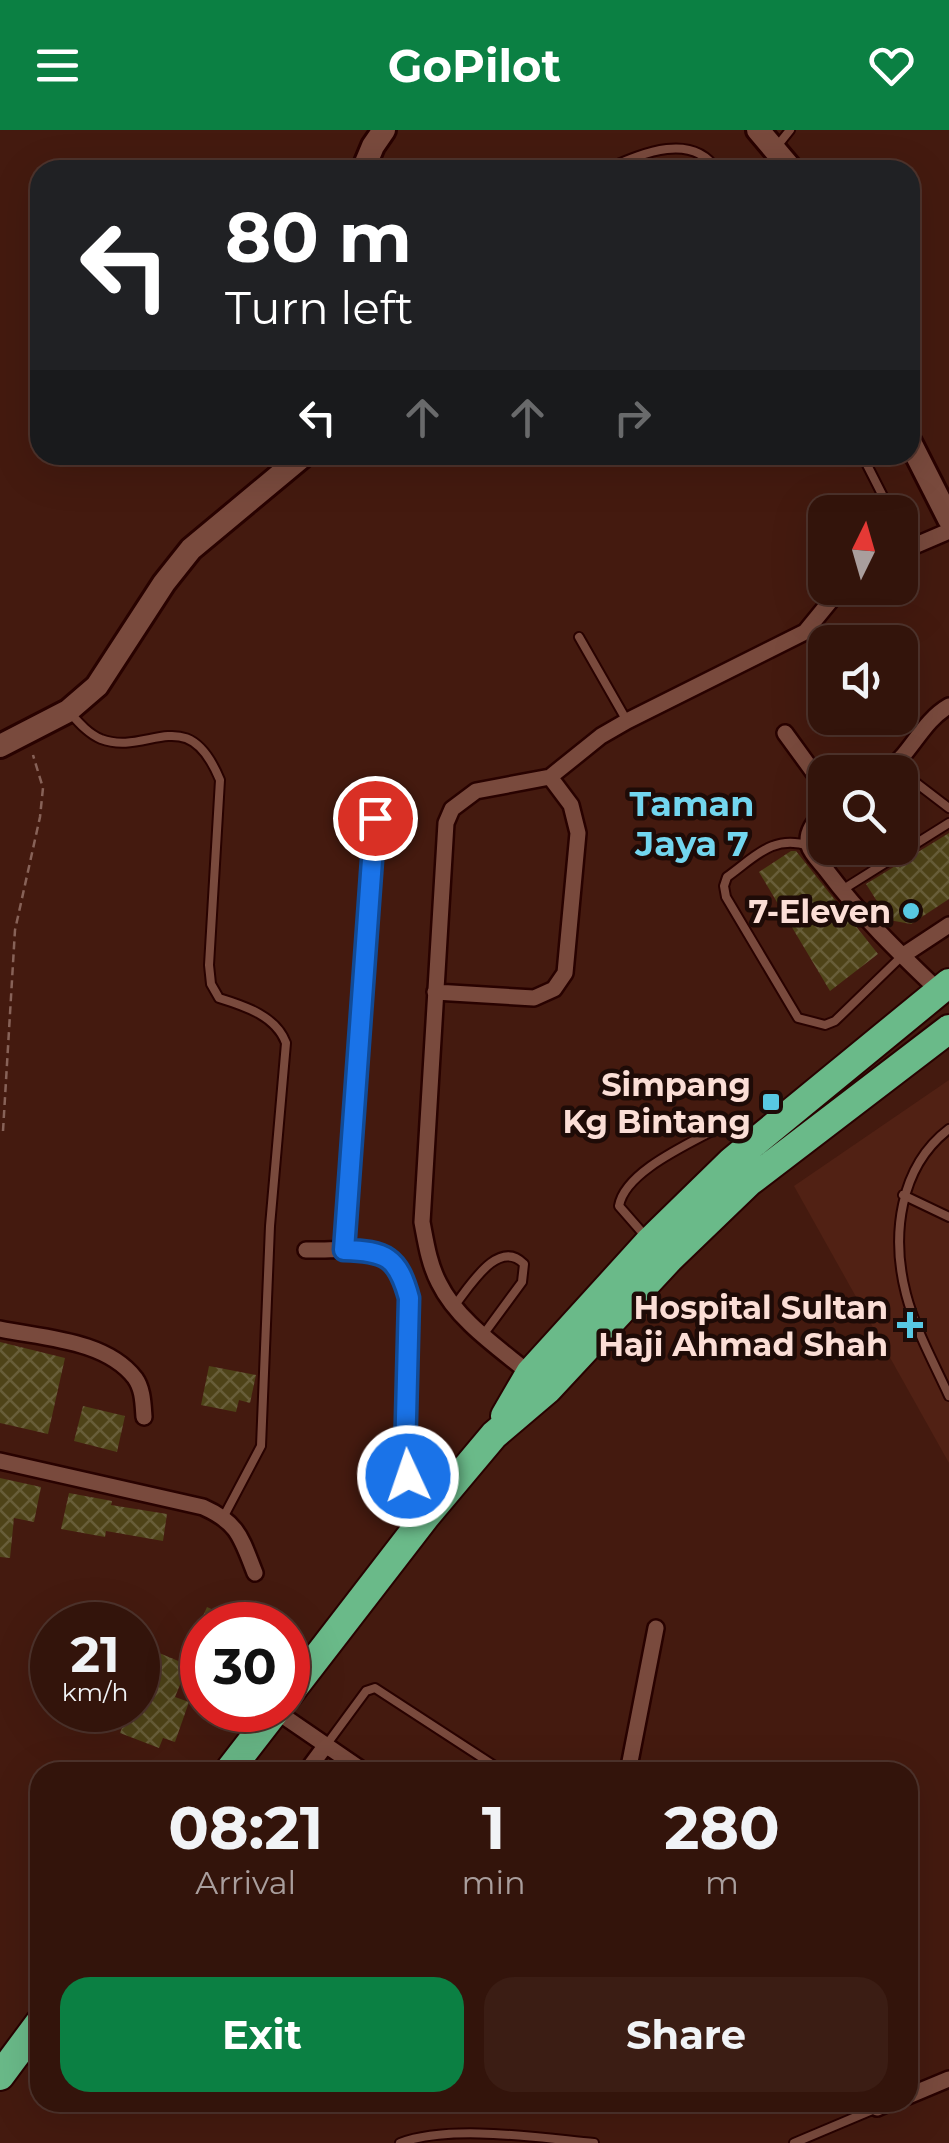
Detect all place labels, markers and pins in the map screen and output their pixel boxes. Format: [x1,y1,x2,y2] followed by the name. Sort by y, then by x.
[333,776,418,861] pin
[748,892,891,931] place label: 7-Eleven
[900,900,922,922] marker: 7-Eleven
[563,1065,751,1141] place label: Simpang Kg Bintang
[760,1091,782,1113] marker: Simpang Kg Bintang
[598,1288,888,1364] place label: Hospital Sultan Haji Ahmad Shah
[897,1312,923,1338] marker: Hospital Sultan Haji Ahmad Shah

